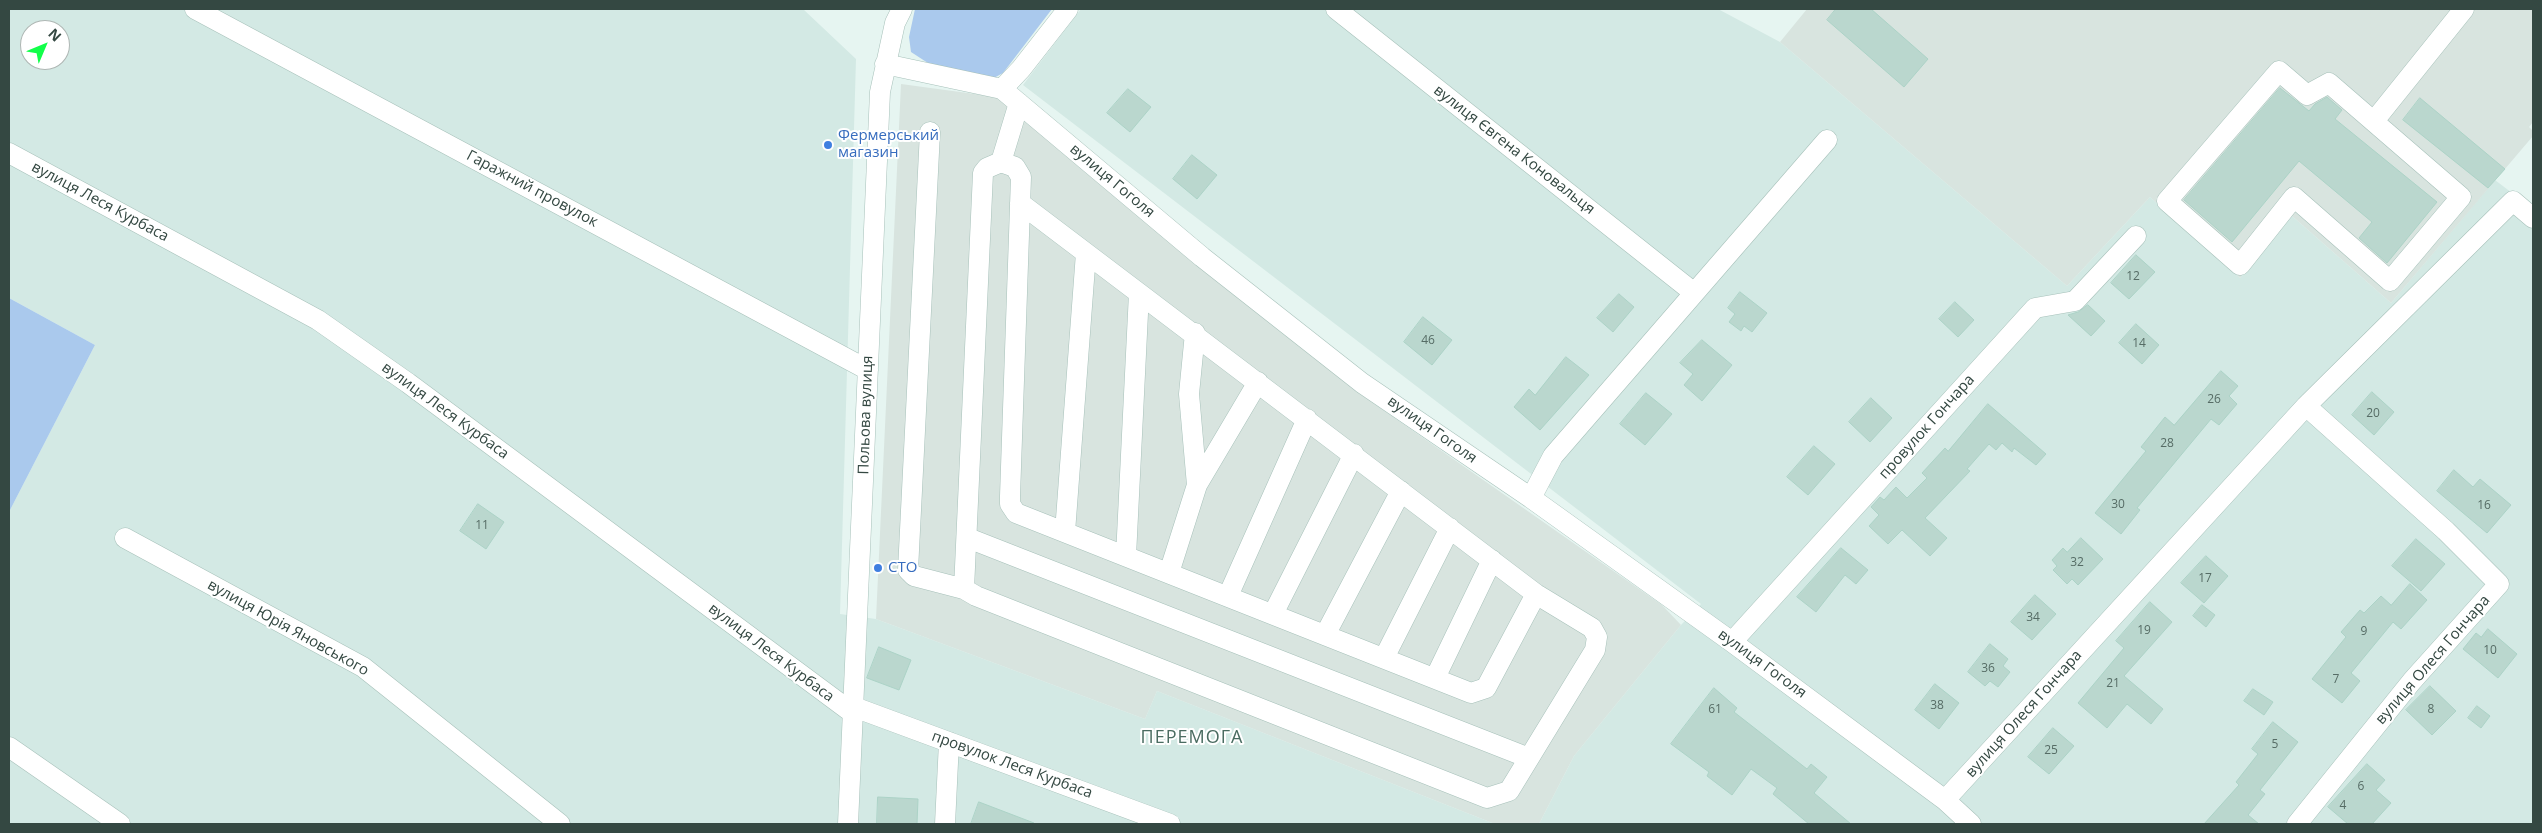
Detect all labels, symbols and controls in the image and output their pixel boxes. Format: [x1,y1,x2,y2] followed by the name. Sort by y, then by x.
[20,20,70,70] north arrow
[45,24,66,45] text: N
[1430,82,1598,218] street label: вулиця Євгена Коновальця
[838,127,939,162] place label: Фермерський магазин
[822,139,834,151] marker: Фермерський магазин
[1066,140,1158,222] street label: вулиця Гоголя
[463,147,601,231] street label: Гаражний провулок
[28,158,172,246] street label: вулиця Леся Курбаса
[2126,270,2140,284] house number: 12
[1421,334,1435,348] house number: 46
[2132,337,2146,351] house number: 14
[855,355,877,475] street label: Польова вулиця
[378,359,512,463] street label: вулиця Леся Курбаса
[1875,371,1979,483] street label: провулок Гончара
[1384,393,1480,467] street label: вулиця Гоголя
[2207,393,2221,407] house number: 26
[2366,407,2380,421] house number: 20
[2160,437,2174,451] house number: 28
[2111,498,2125,512] house number: 30
[2477,499,2491,513] house number: 16
[475,519,489,533] house number: 11
[2070,556,2084,570] house number: 32
[888,559,917,577] place label: СТО
[872,562,884,574] marker: СТО
[2198,572,2212,586] house number: 17
[204,576,372,680] street label: вулиця Юрія Яновського
[2372,592,2494,728] street label: вулиця Олеся Гончара
[705,600,837,706] street label: вулиця Леся Курбаса
[2026,611,2040,625] house number: 34
[2137,624,2151,638] house number: 19
[2361,625,2367,639] house number: 9
[1714,626,1810,702] street label: вулиця Гоголя
[2483,644,2497,658] house number: 10
[1962,647,2086,781] street label: вулиця Олеся Гончара
[1981,662,1995,676] house number: 36
[2333,673,2339,687] house number: 7
[2106,677,2120,691] house number: 21
[1930,699,1944,713] house number: 38
[1708,703,1722,717] house number: 61
[2428,703,2434,717] house number: 8
[929,727,1095,803] street label: провулок Леся Курбаса
[1140,727,1244,749] district label: ПЕРЕМОГА
[2272,738,2278,752] house number: 5
[2044,744,2058,758] house number: 25
[2358,780,2364,794] house number: 6
[2340,799,2346,813] house number: 4

